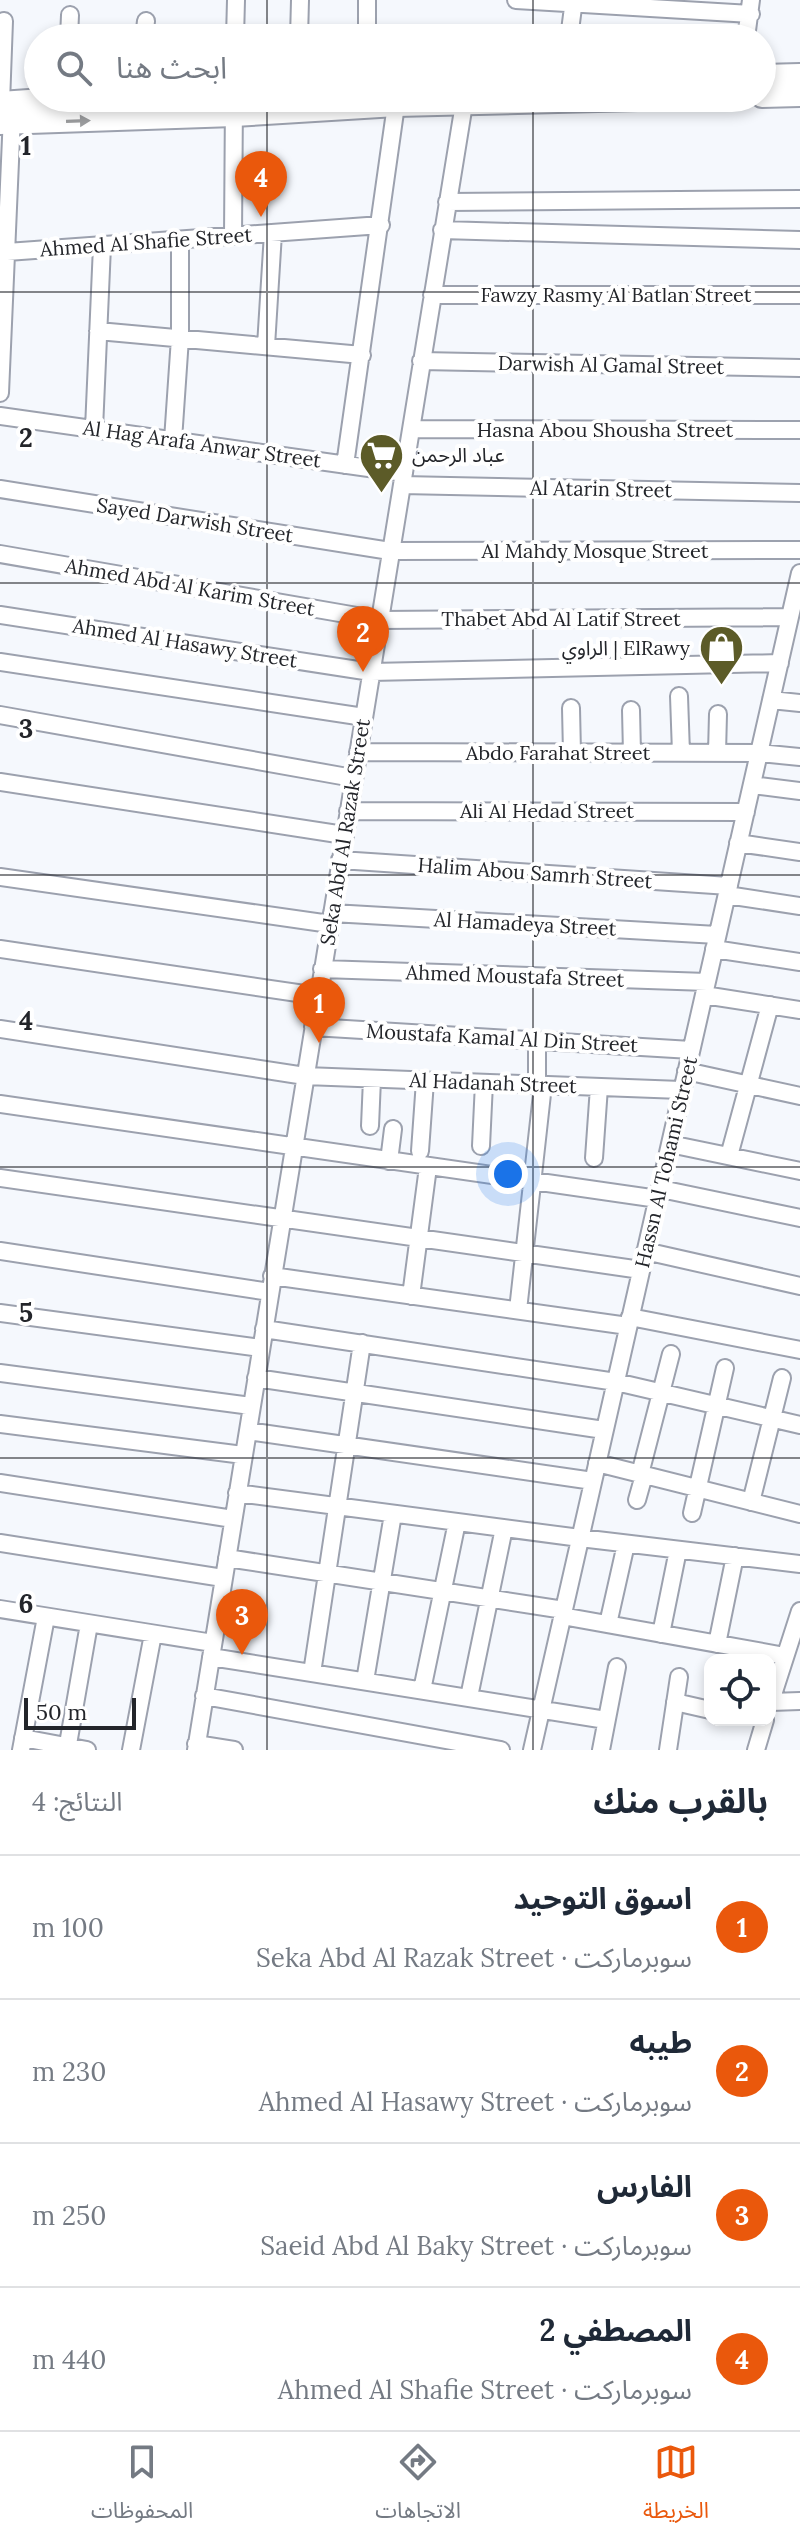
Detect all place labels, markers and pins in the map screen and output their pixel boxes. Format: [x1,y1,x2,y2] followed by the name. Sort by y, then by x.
[235,151,287,217] pin: 4
[357,431,405,494] supermarket icon: عباد الرحمن
[412,442,505,467] place label: عباد الرحمن
[337,606,389,672] pin: 2
[697,624,745,687] shop icon: الراوي | ElRawy
[562,635,690,664] place label: الراوي | ElRawy
[293,977,345,1043] pin: 1
[216,1589,268,1655] pin: 3

